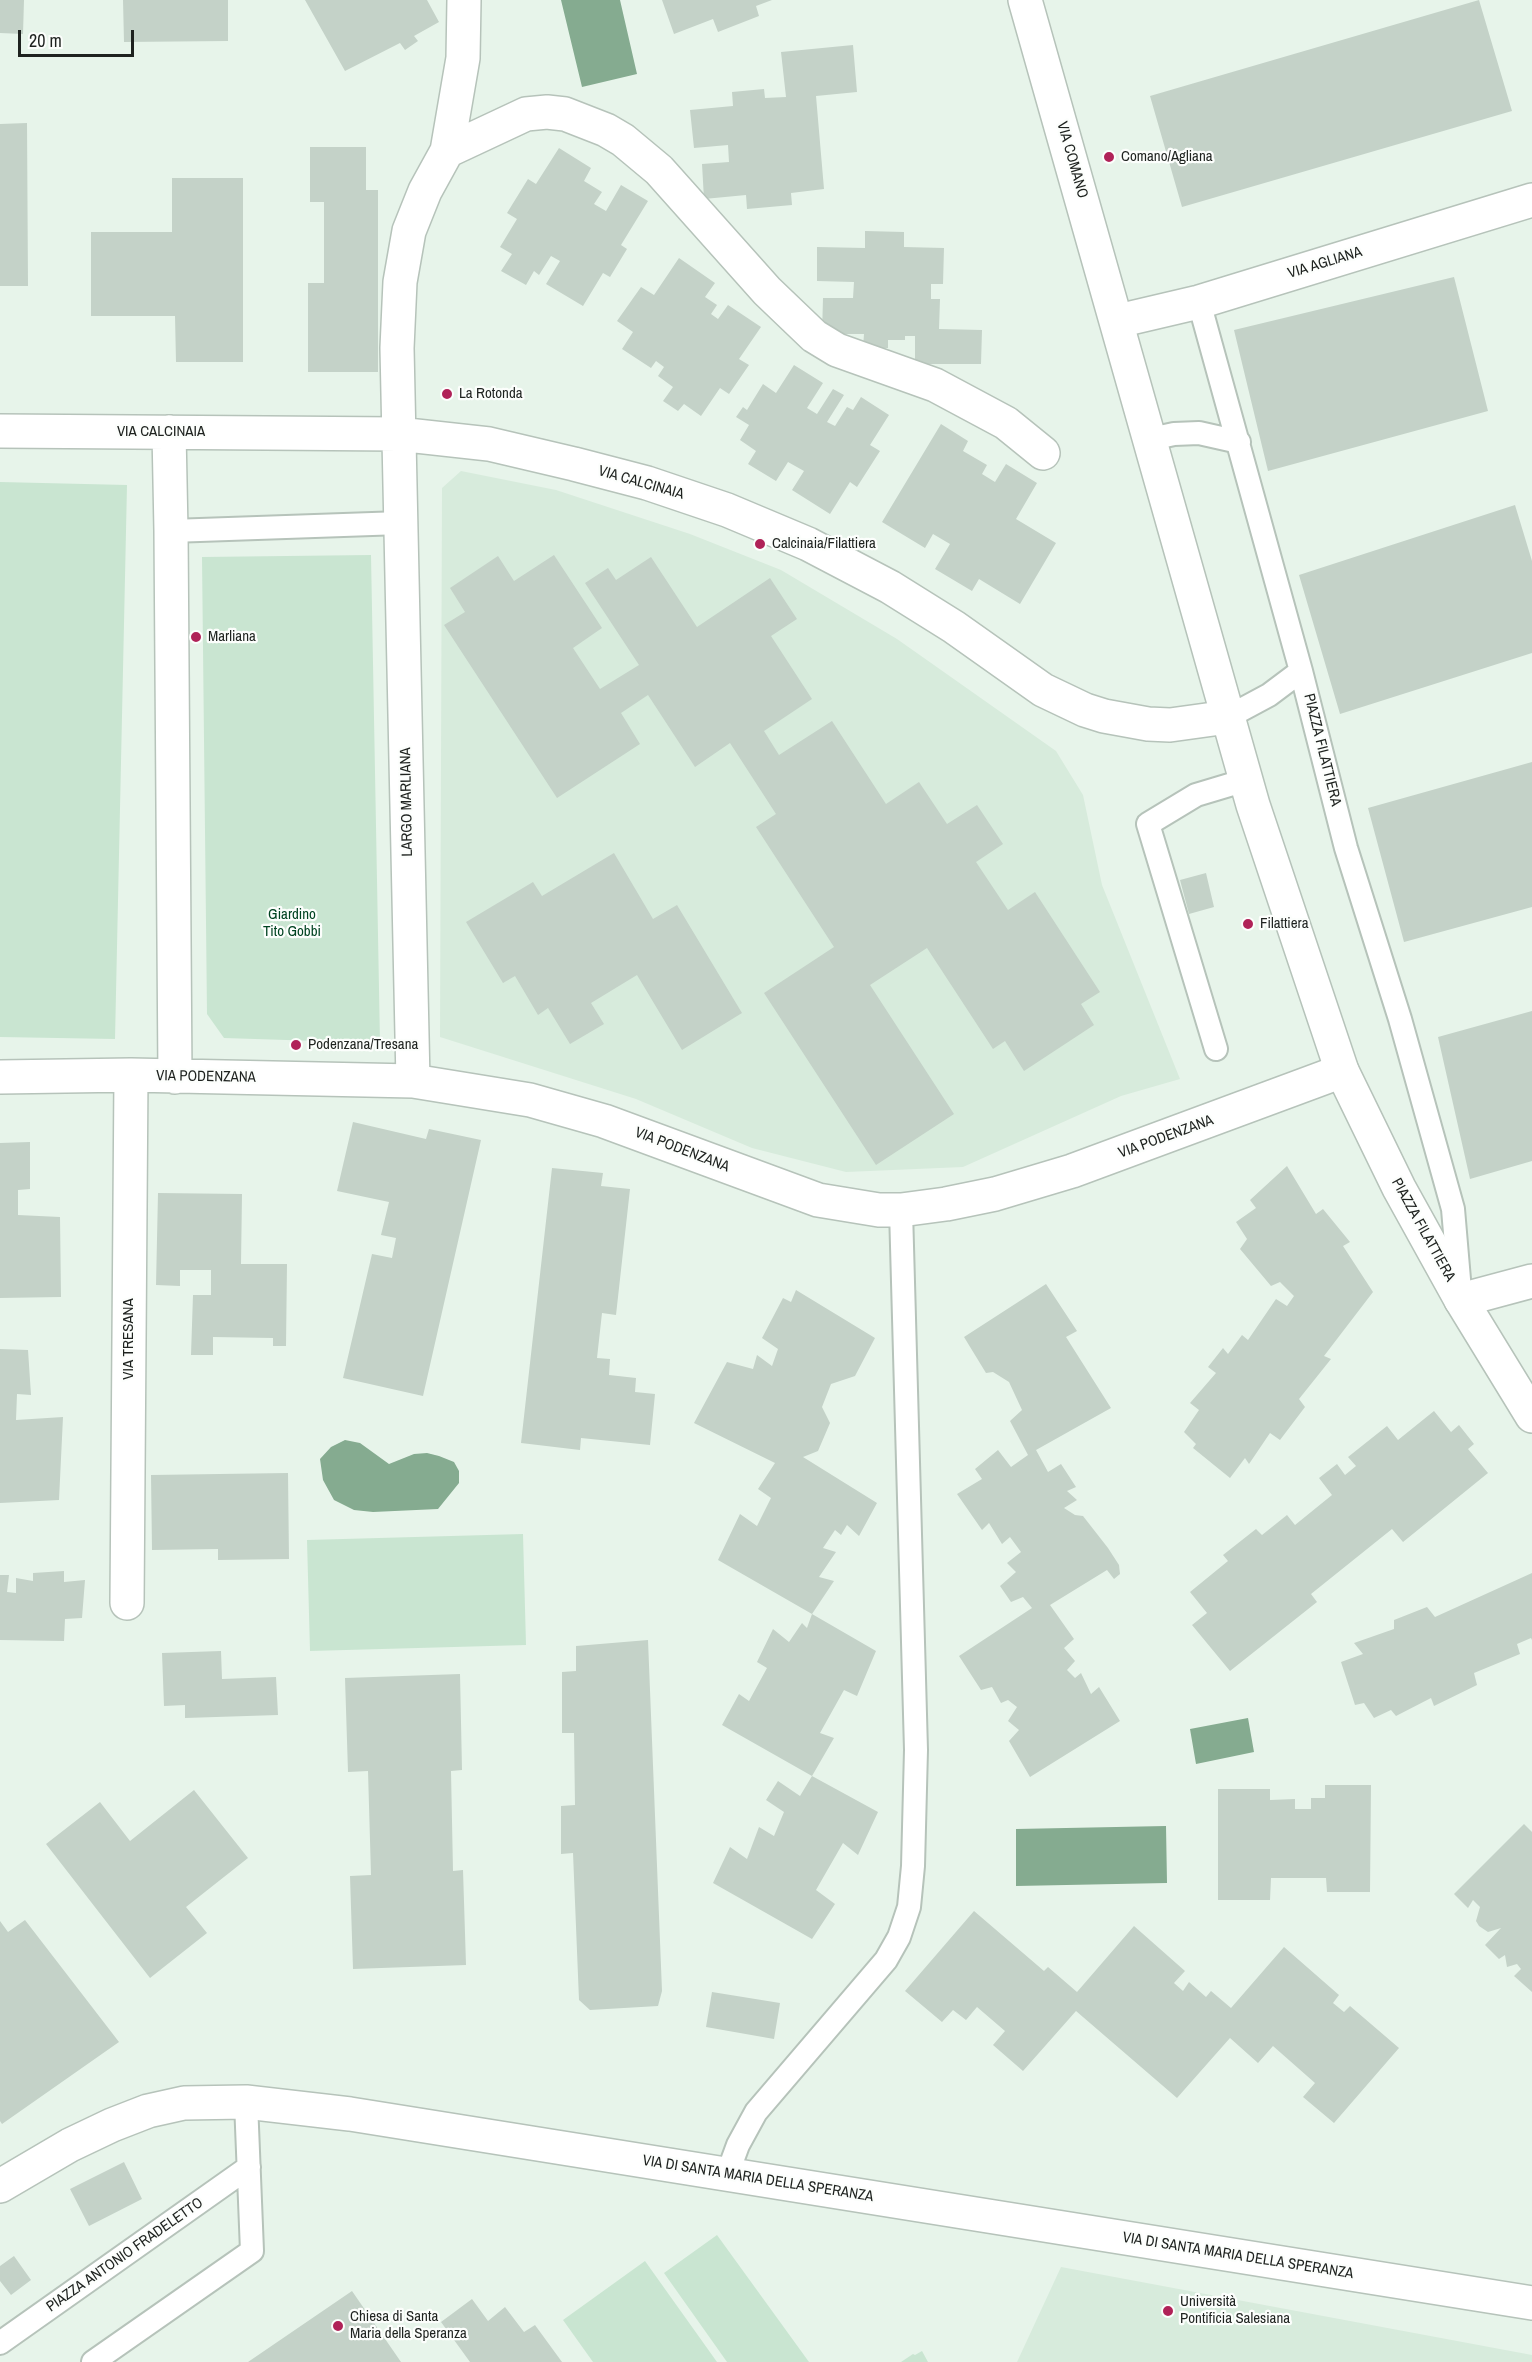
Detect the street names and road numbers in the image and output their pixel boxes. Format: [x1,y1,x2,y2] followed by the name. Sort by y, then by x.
[1053,120,1091,200] street label: VIA COMANO
[1286,243,1364,283] street label: VIA AGLIANA
[117,423,205,441] street label: VIA CALCINAIA
[596,462,686,504] street label: VIA CALCINAIA
[1299,692,1345,808] street label: PIAZZA FILATTIERA
[397,747,417,857] street label: LARGO MARLIANA
[156,1067,256,1087] street label: VIA PODENZANA
[1116,1111,1216,1163] street label: VIA PODENZANA
[632,1124,732,1176] street label: VIA PODENZANA
[1387,1175,1459,1285] street label: PIAZZA FILATTIERA
[120,1298,138,1380] street label: VIA TRESANA
[641,2152,875,2206] street label: VIA DI SANTA MARIA DELLA SPERANZA
[43,2194,207,2316] street label: PIAZZA ANTONIO FRADELETTO
[1121,2229,1355,2283] street label: VIA DI SANTA MARIA DELLA SPERANZA

